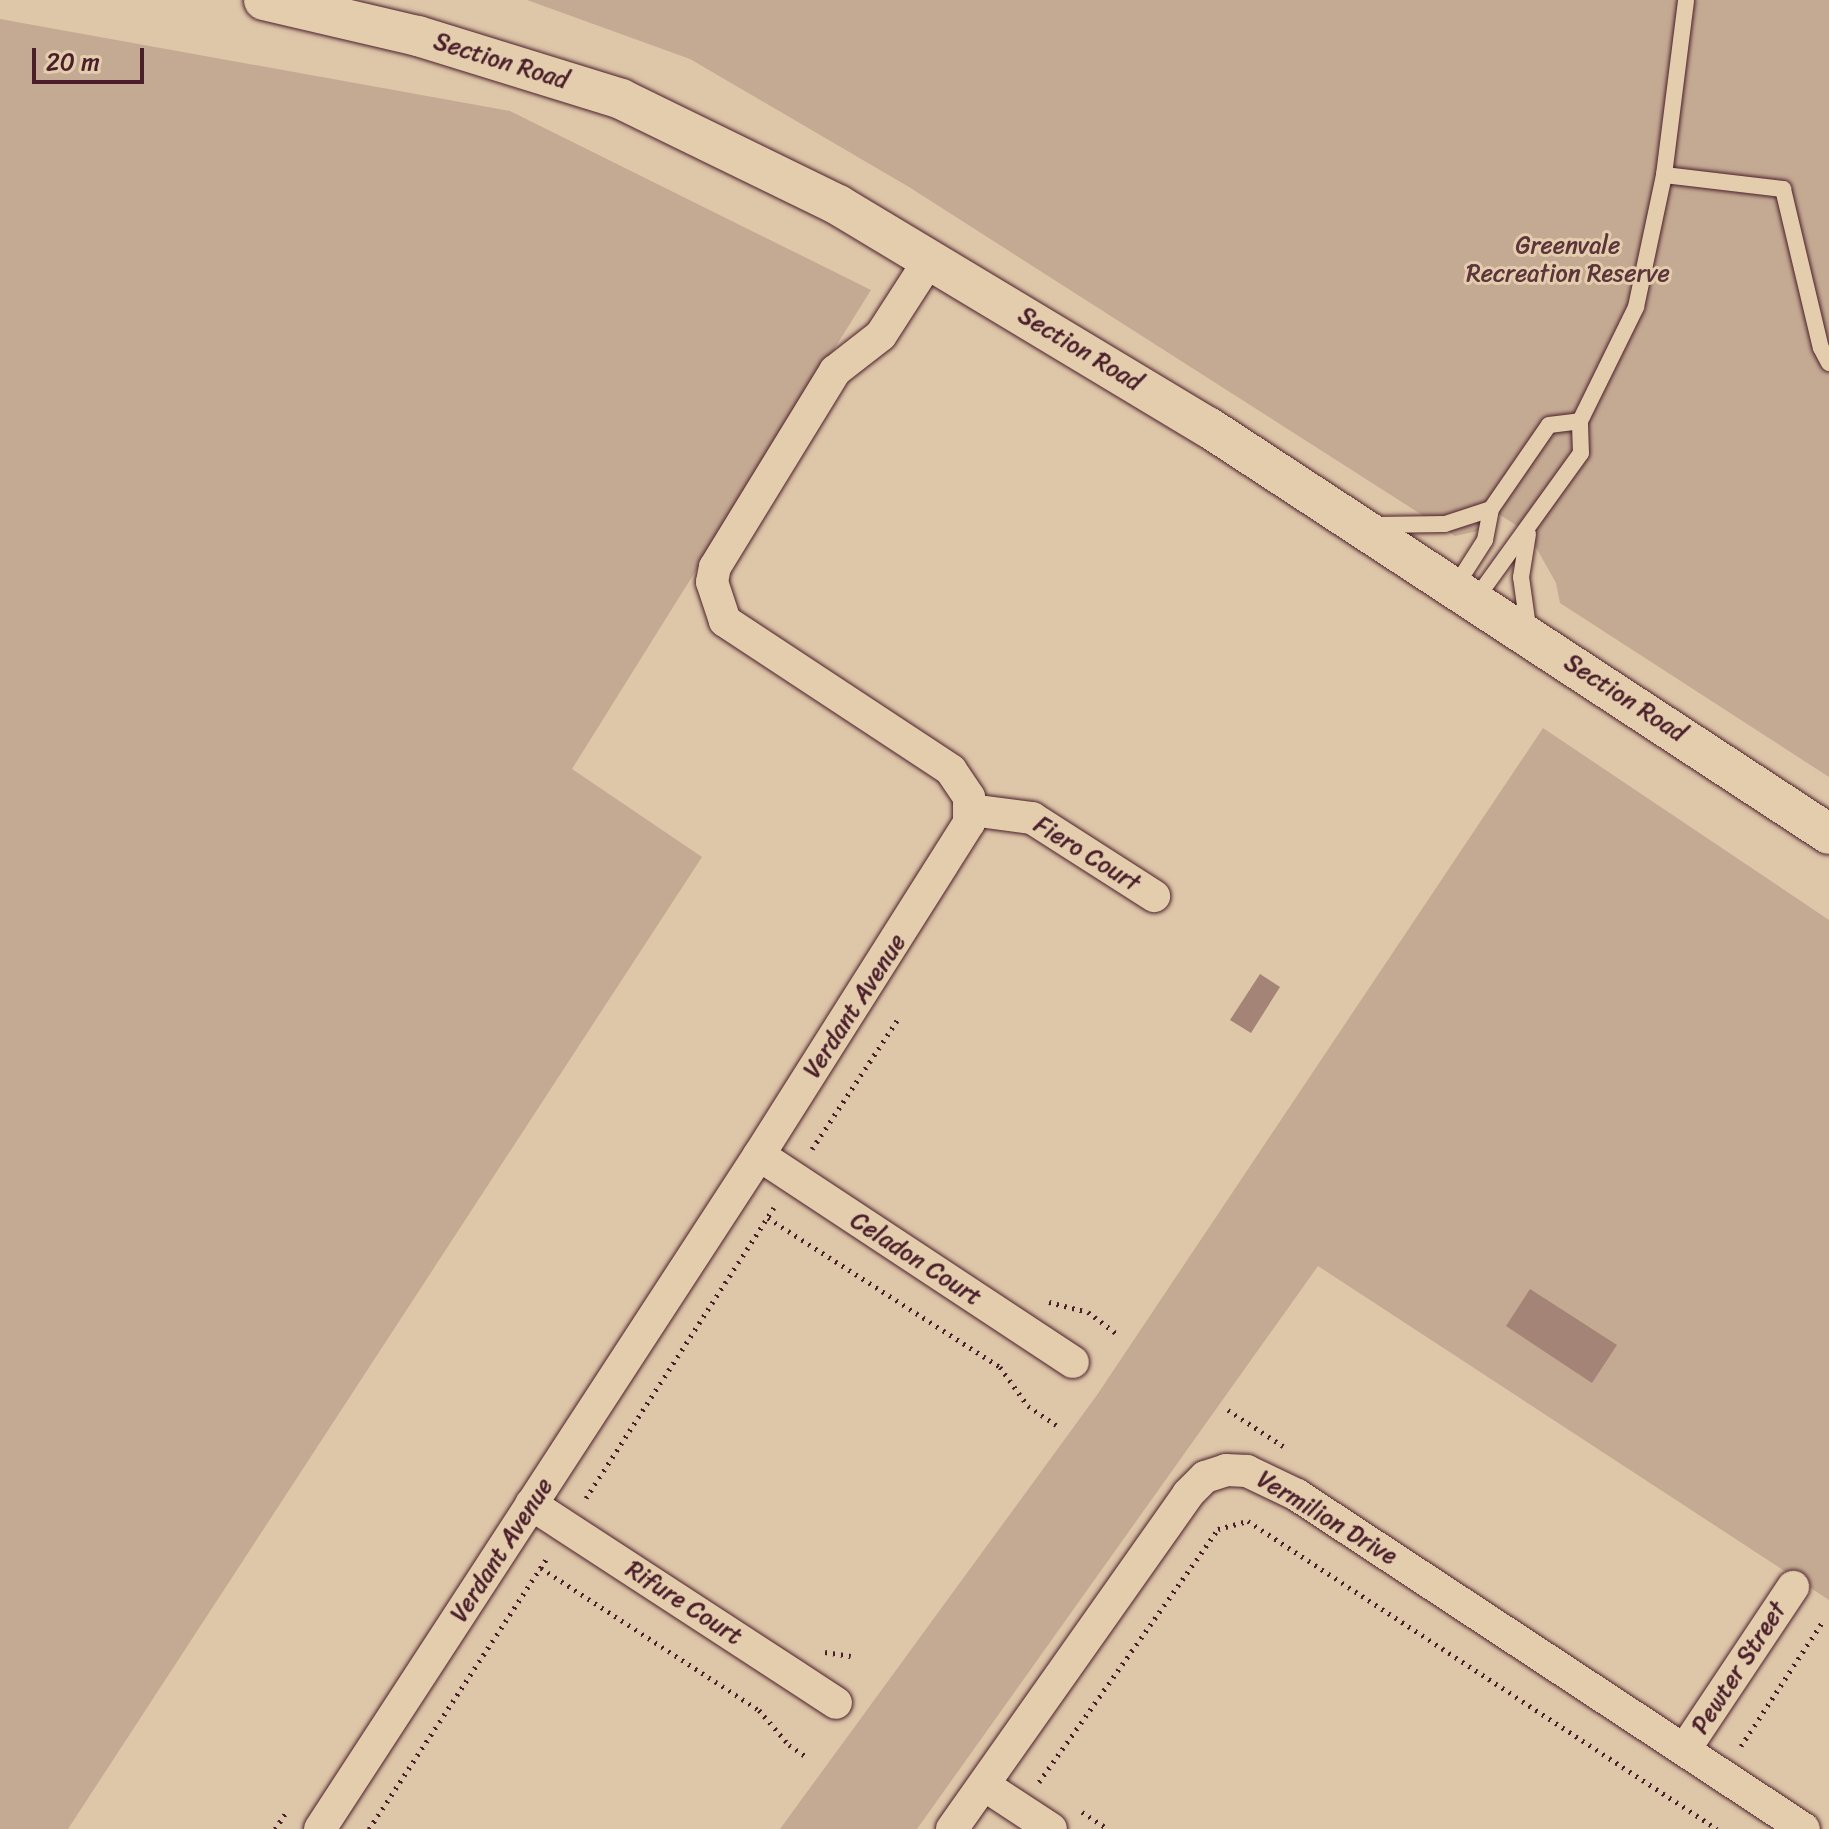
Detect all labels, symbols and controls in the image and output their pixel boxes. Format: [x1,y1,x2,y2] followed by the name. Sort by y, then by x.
[430,27,572,95] street label: Section Road
[36,32,148,82] scale bar
[46,41,100,83] text: 20 m
[1466,232,1670,288] park label: Greenvale Recreation Reserve
[1013,301,1147,397] street label: Section Road
[1559,648,1691,748] street label: Section Road
[1028,810,1146,898] street label: Fiero Court
[798,929,912,1083] street label: Verdant Avenue
[845,1206,987,1312] street label: Celadon Court
[1252,1465,1402,1571] street label: Vermilion Drive
[445,1473,559,1627] street label: Verdant Avenue
[621,1555,747,1651] street label: Rifure Court
[1685,1596,1793,1740] street label: Pewter Street

